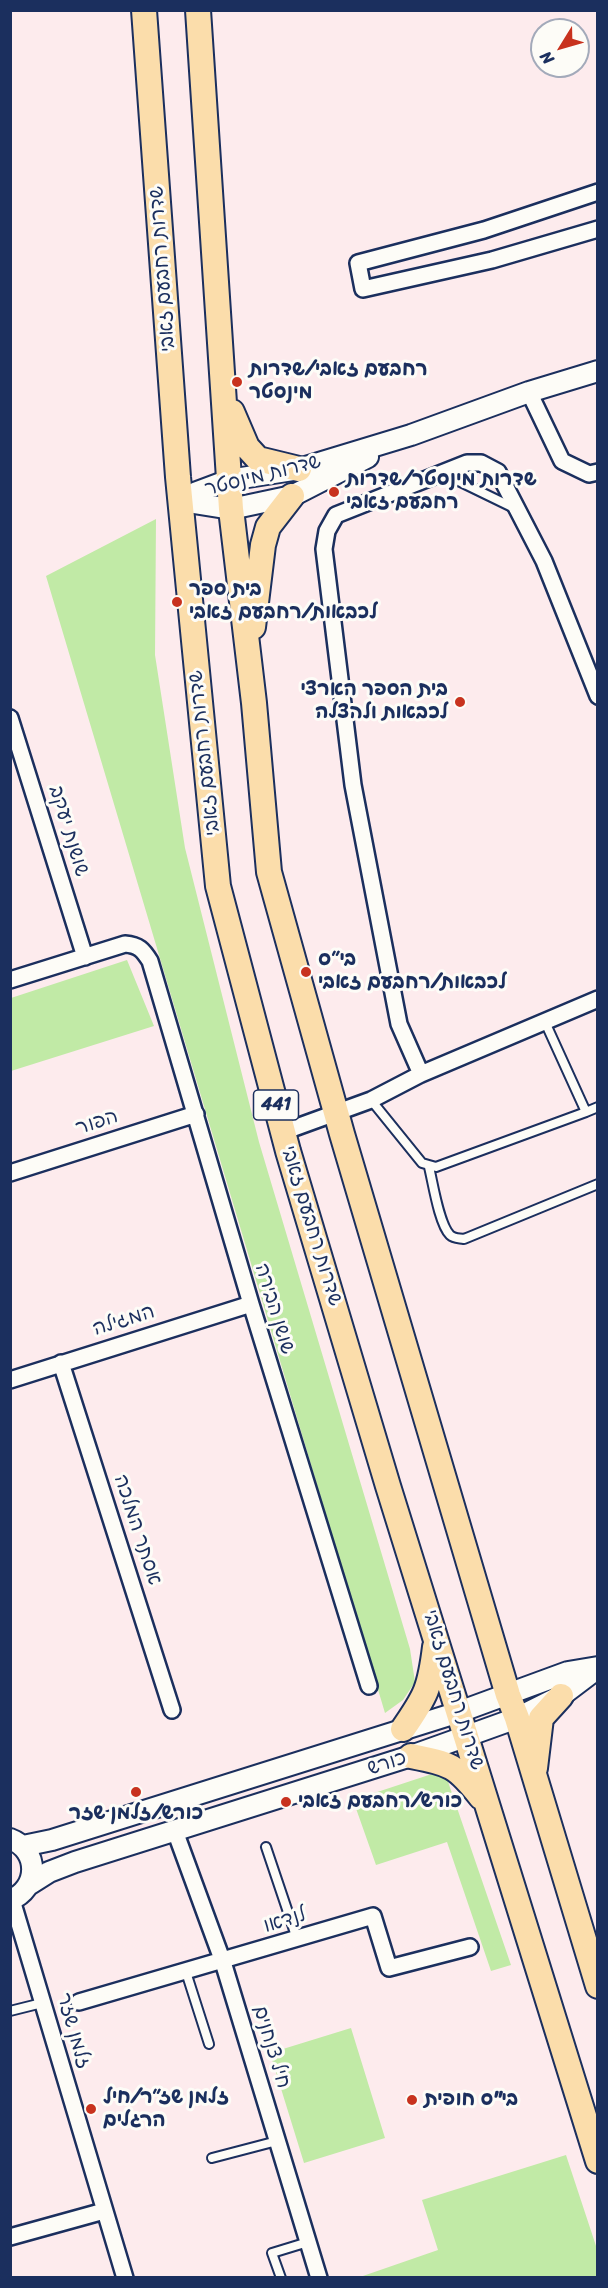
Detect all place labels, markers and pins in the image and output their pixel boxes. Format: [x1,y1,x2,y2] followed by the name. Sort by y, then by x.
[249,358,428,405] place label: רחבעם זאבי/שדרות מינסטר
[230,375,244,389] marker: רחבעם זאבי/שדרות מינסטר
[346,468,537,515] place label: שדרות מינסטר/שדרות רחבעם זאבי
[327,485,341,499] marker: שדרות מינסטר/שדרות רחבעם זאבי
[189,578,377,625] place label: בית ספר לכבאות/רחבעם זאבי
[170,595,184,609] marker: בית ספר לכבאות/רחבעם זאבי
[300,678,448,725] place label: בית הספר הארצי לכבאות ולהצלה
[453,695,467,709] marker: בית הספר הארצי לכבאות ולהצלה
[318,948,506,995] place label: בי״ס לכבאות/רחבעם זאבי
[299,965,313,979] marker: בי״ס לכבאות/רחבעם זאבי
[129,1785,143,1799] marker: כורש/זלמן שזר
[298,1790,462,1814] place label: כורש/רחבעם זאבי
[279,1795,293,1809] marker: כורש/רחבעם זאבי
[69,1802,203,1826] place label: כורש/זלמן שזר
[103,2086,229,2133] place label: זלמן שז״ר/חיל הרגלים
[424,2088,518,2112] place label: בי"ס חופית
[405,2093,419,2107] marker: בי"ס חופית
[84,2102,98,2116] marker: זלמן שז״ר/חיל הרגלים

